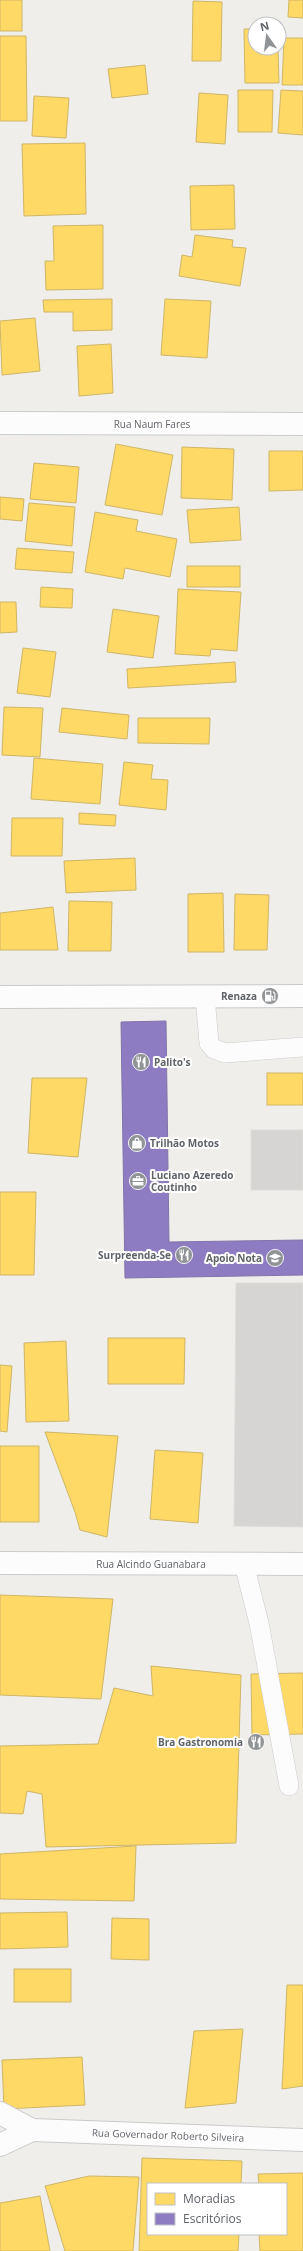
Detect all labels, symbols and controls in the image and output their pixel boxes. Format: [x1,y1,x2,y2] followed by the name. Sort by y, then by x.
[247,16,287,56] north arrow
[258,17,271,34] text: N
[114,417,191,431] street label: Rua Naum Fares
[260,986,280,1006] fuel station icon: Renaza
[221,989,257,1003] place label: Renaza
[131,1052,151,1072] restaurant icon: Palito's
[154,1055,191,1069] place label: Palito's
[127,1133,147,1153] shop icon: Trilhão Motos
[150,1136,219,1150] place label: Trilhão Motos
[151,1168,233,1194] place label: Luciano Azeredo Coutinho
[128,1171,148,1191] office icon: Luciano Azeredo Coutinho
[174,1245,194,1265] restaurant icon: Surpreenda-Se
[98,1248,171,1262] place label: Surpreenda-Se
[265,1248,285,1268] school or university icon: Apoio Nota
[206,1251,262,1265] place label: Apoio Nota
[96,1557,206,1571] street label: Rua Alcindo Guanabara
[246,1732,266,1752] restaurant icon: Bra Gastronomia
[158,1735,243,1749] place label: Bra Gastronomia
[92,2125,244,2145] street label: Rua Governador Roberto Silveira
[147,2183,287,2235] legend
[183,2190,236,2207] text: Moradias
[183,2210,242,2227] text: Escritórios

